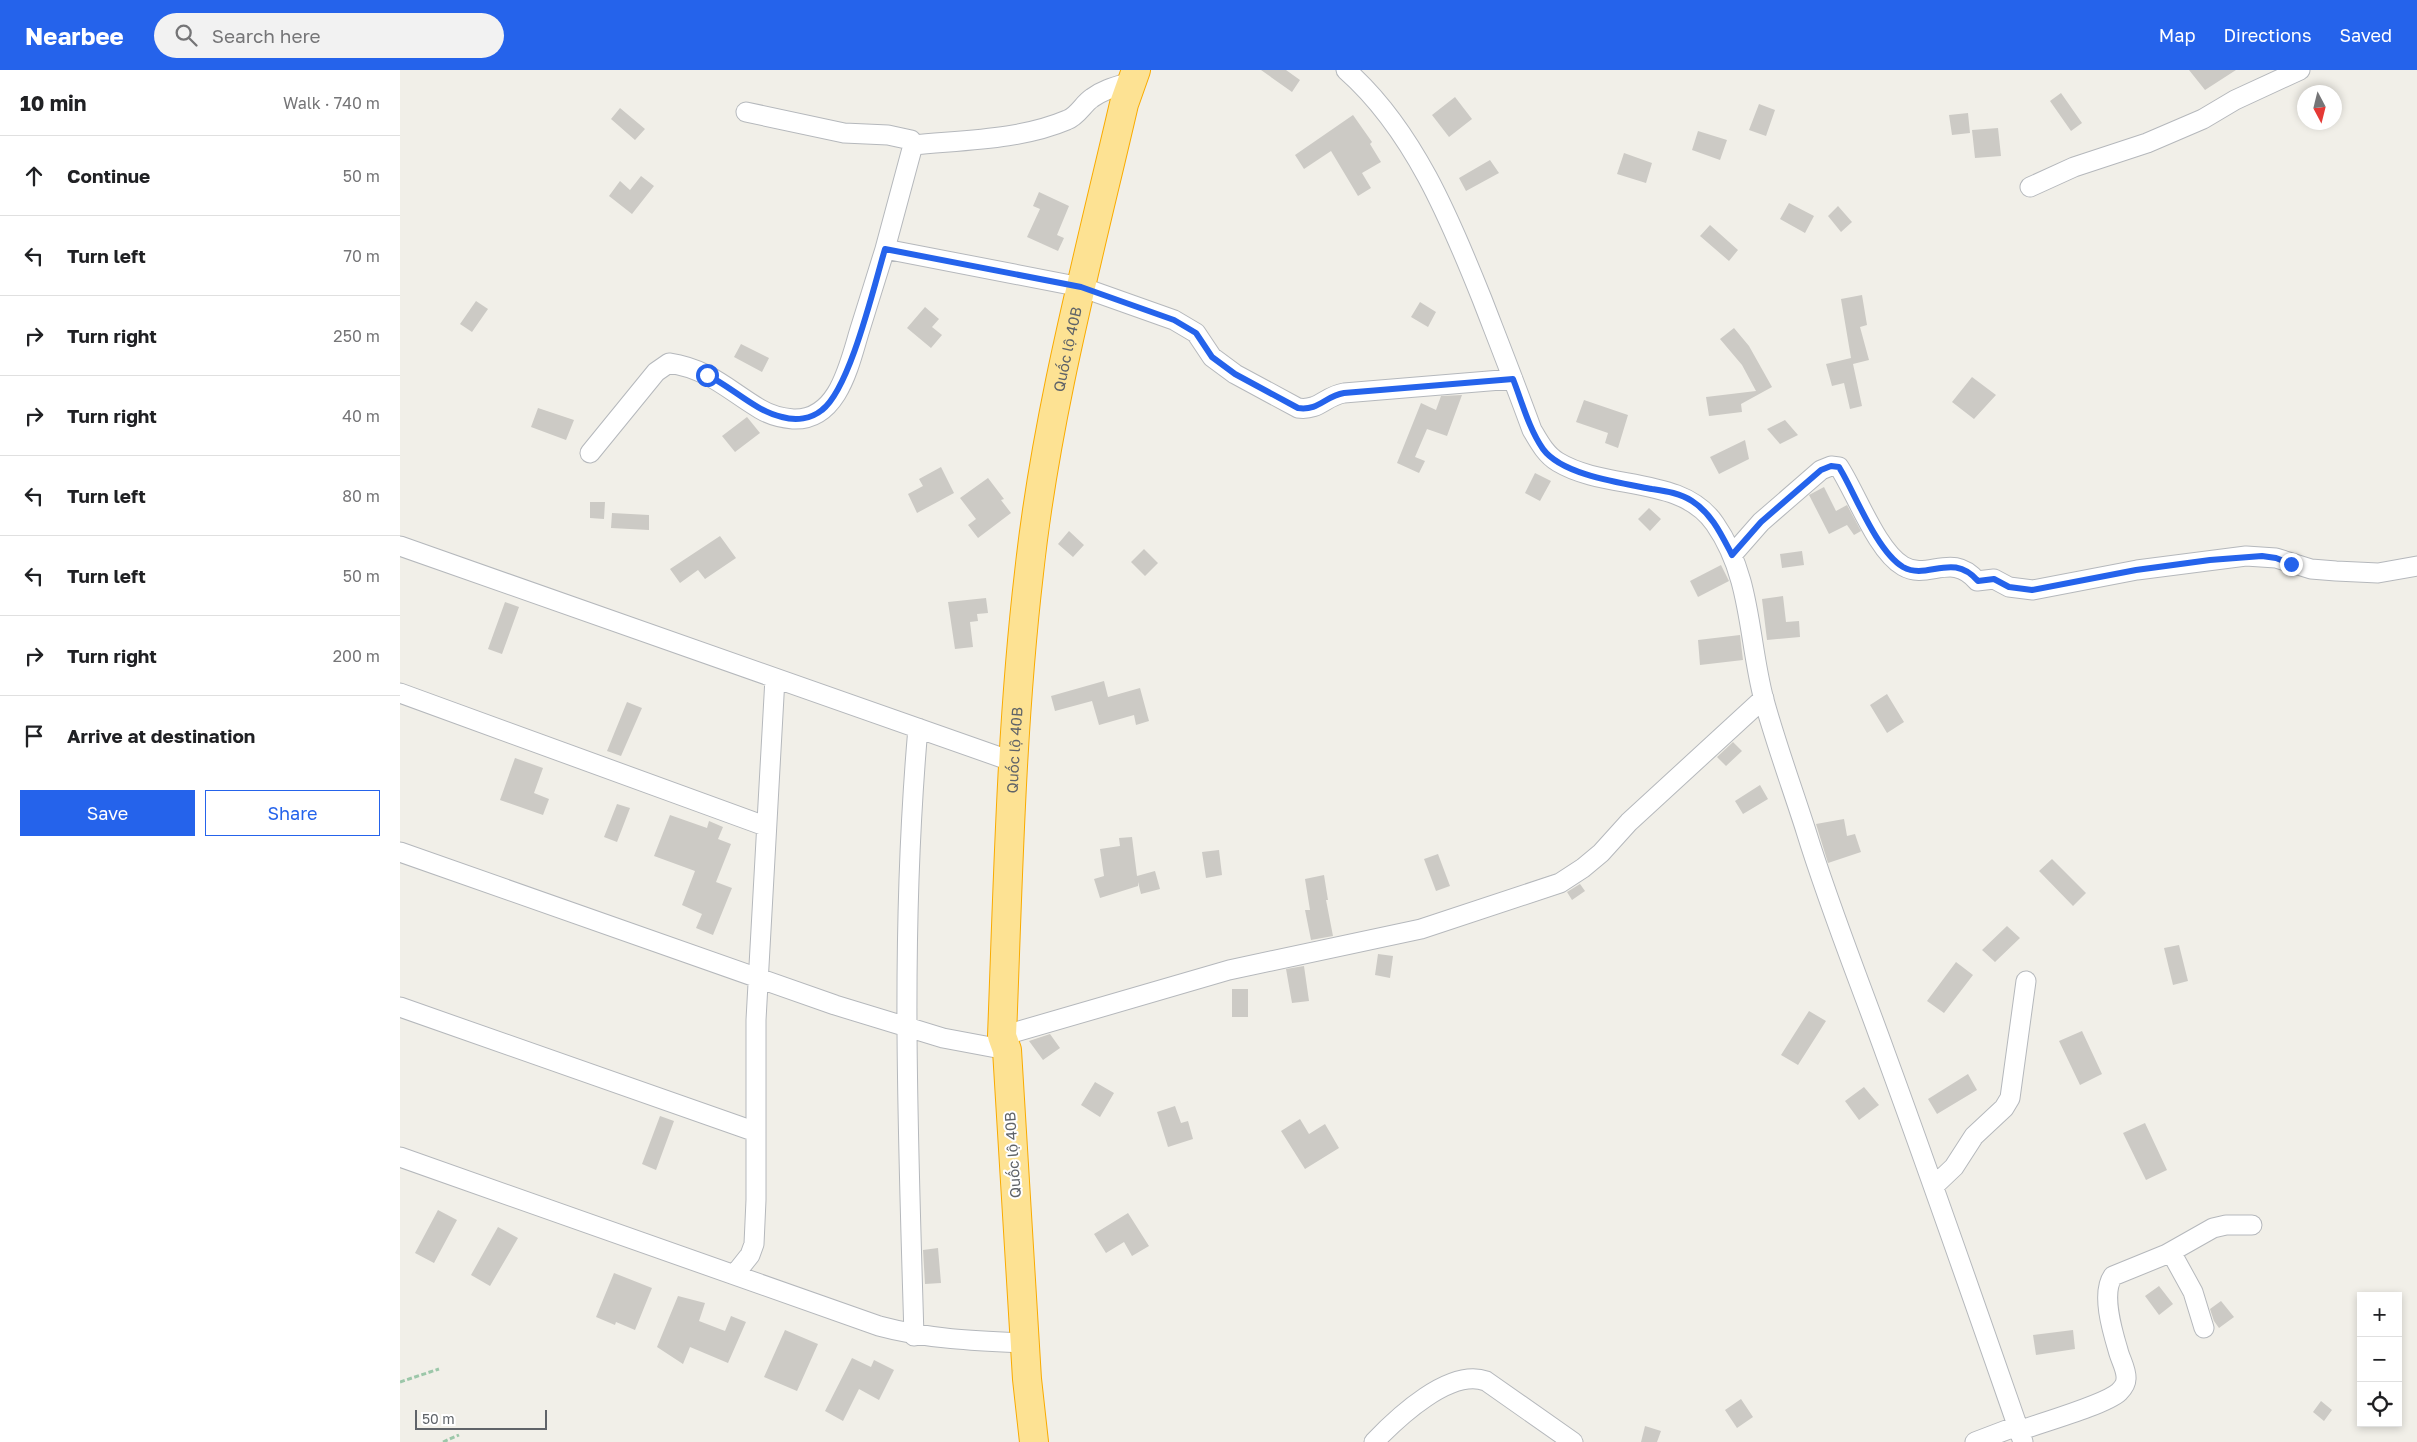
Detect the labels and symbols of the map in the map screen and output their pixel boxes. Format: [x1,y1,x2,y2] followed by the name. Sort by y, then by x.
[2297,85,2342,130] north arrow
[1049,305,1085,393] street label: Quốc lộ 40B
[696,364,719,387] route start
[2280,553,2303,576] route end
[1003,706,1026,794] street label: Quốc lộ 40B
[1000,1111,1024,1199] street label: Quốc lộ 40B
[415,1407,548,1430] scale bar

